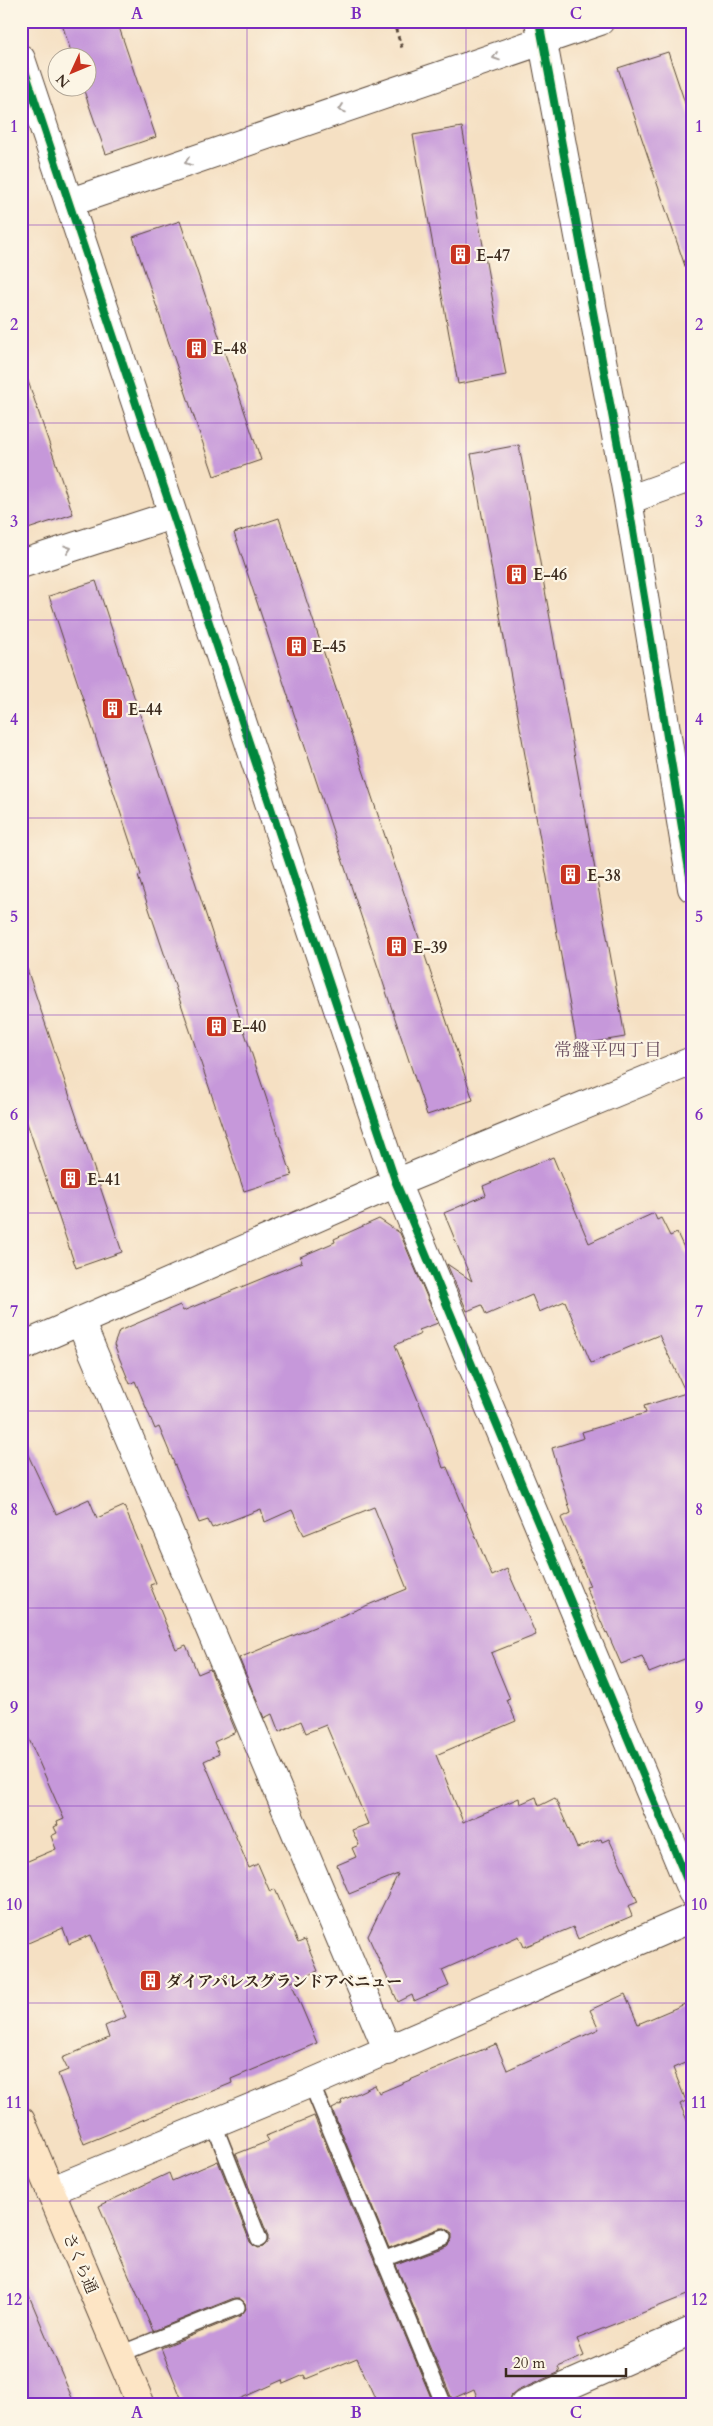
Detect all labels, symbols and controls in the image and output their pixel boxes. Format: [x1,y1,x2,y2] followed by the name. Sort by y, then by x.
[131,3,143,25] text: A
[350,3,362,25] text: B
[570,3,582,25] text: C
[48,48,98,98] north arrow
[492,51,501,61] one-way arrow
[52,70,74,92] text: N
[338,103,347,113] one-way arrow
[10,116,18,138] text: 1
[695,116,703,138] text: 1
[185,156,193,166] one-way arrow
[448,243,472,267] building icon: E-47
[476,245,510,267] place label: E-47
[10,314,18,336] text: 2
[695,314,703,336] text: 2
[185,336,209,360] building icon: E-48
[213,338,247,360] place label: E-48
[10,511,18,533] text: 3
[695,511,703,533] text: 3
[63,545,71,555] one-way arrow
[505,562,529,586] building icon: E-46
[533,564,567,586] place label: E-46
[284,634,308,658] building icon: E-45
[312,636,346,658] place label: E-45
[100,697,124,721] building icon: E-44
[128,699,162,721] place label: E-44
[10,709,18,731] text: 4
[695,709,703,731] text: 4
[559,863,583,887] building icon: E-38
[587,865,621,887] place label: E-38
[10,906,18,928] text: 5
[695,906,703,928] text: 5
[385,935,409,959] building icon: E-39
[413,937,447,959] place label: E-39
[204,1014,228,1038] building icon: E-40
[232,1016,266,1038] place label: E-40
[554,1038,662,1063] district label: 常盤平四丁目
[10,1104,18,1126] text: 6
[695,1104,703,1126] text: 6
[59,1167,83,1191] building icon: E-41
[87,1169,121,1191] place label: E-41
[10,1301,18,1323] text: 7
[695,1301,703,1323] text: 7
[10,1499,18,1521] text: 8
[695,1499,703,1521] text: 8
[10,1697,18,1719] text: 9
[695,1697,703,1719] text: 9
[6,1894,22,1916] text: 10
[691,1894,707,1916] text: 10
[138,1969,162,1993] building icon: ダイアパレスグランドアベニュー
[166,1971,402,1993] place label: ダイアパレスグランドアベニュー
[6,2092,22,2114] text: 11
[691,2092,707,2114] text: 11
[57,2230,103,2297] street label: さくら通
[6,2289,22,2311] text: 12
[691,2289,707,2311] text: 12
[506,2346,626,2378] scale bar
[513,2353,545,2373] text: 20 m
[131,2402,143,2424] text: A
[350,2402,362,2424] text: B
[570,2402,582,2424] text: C

